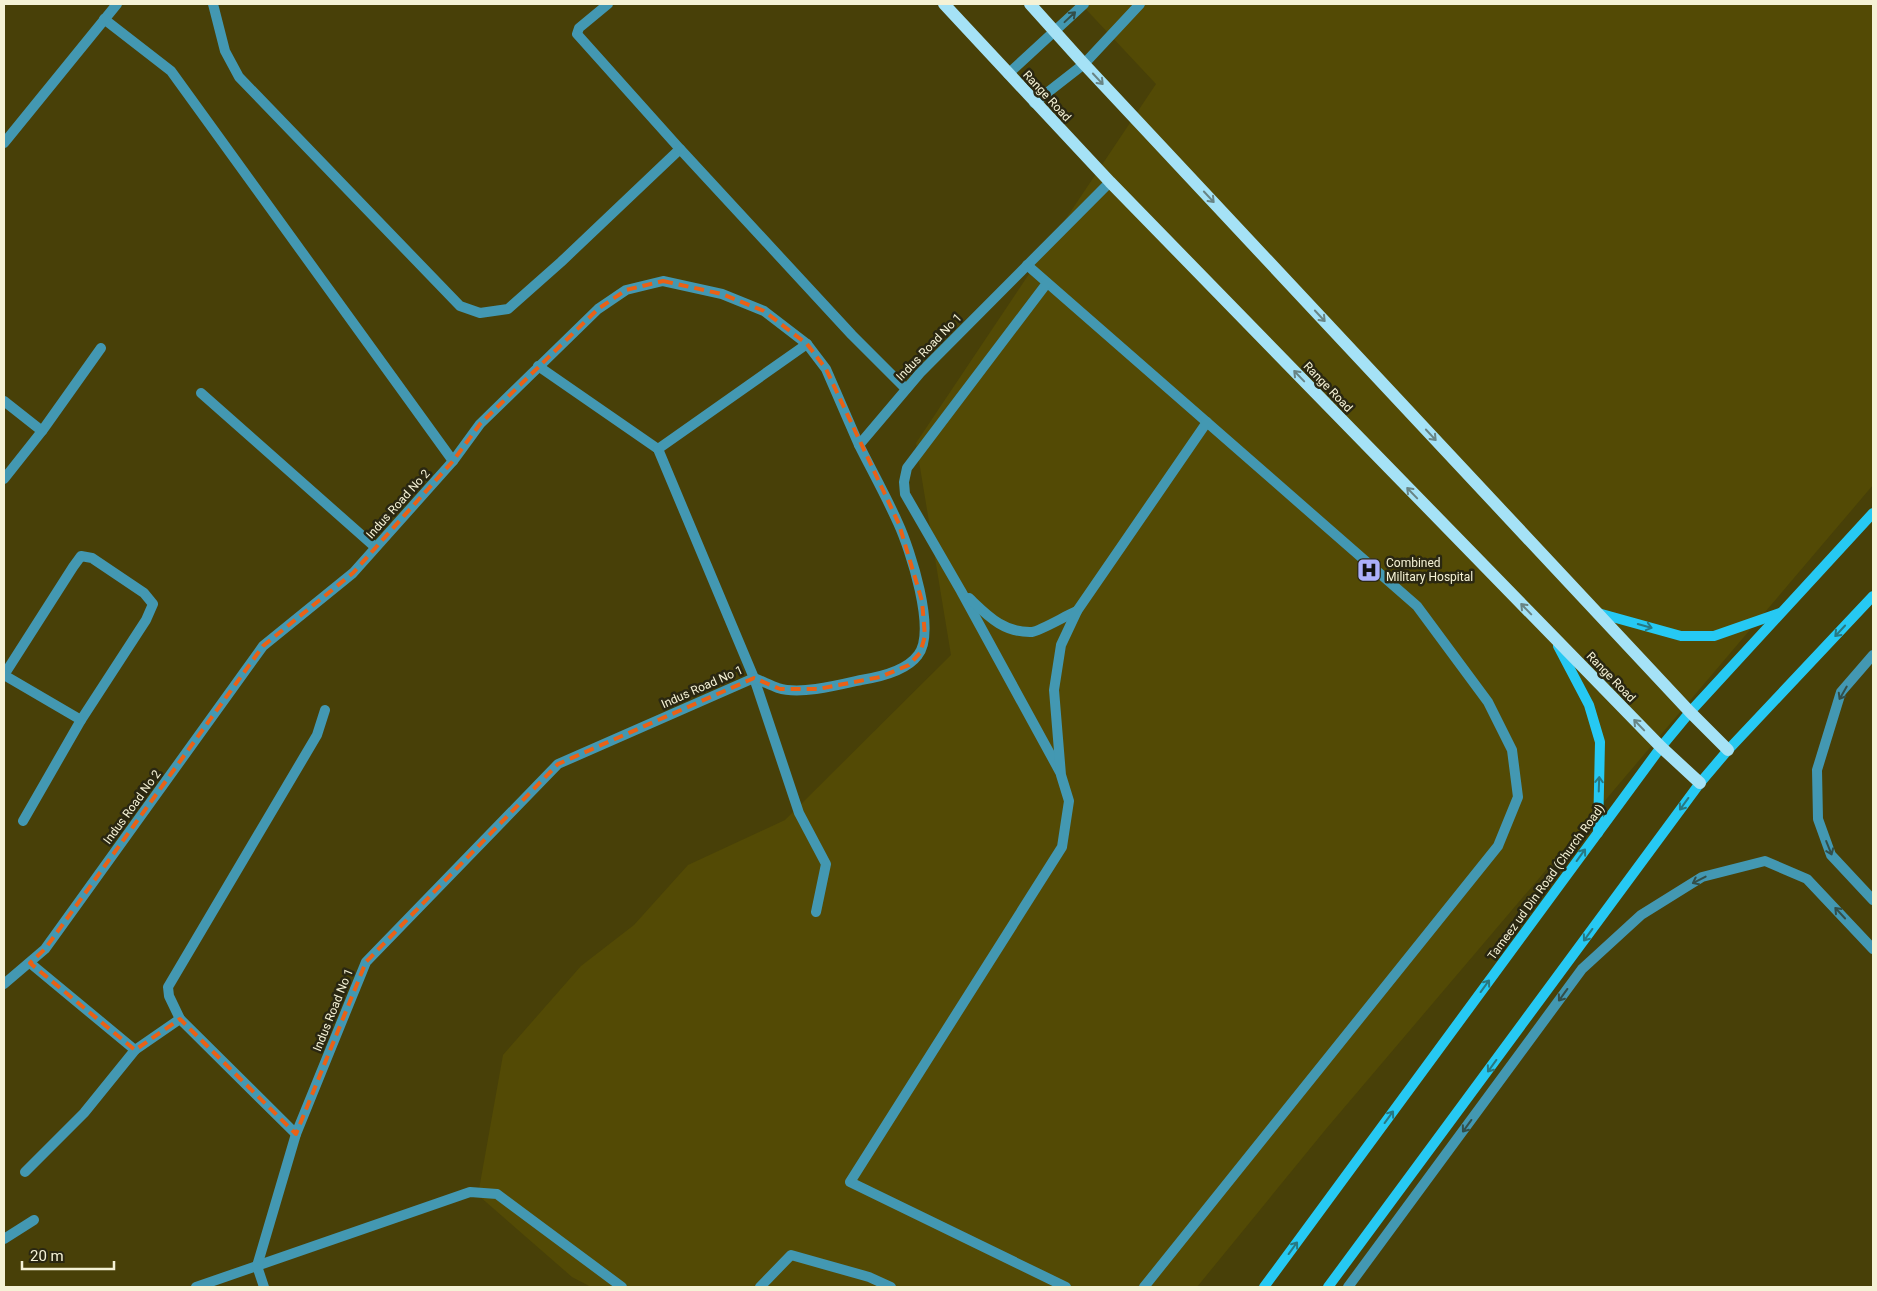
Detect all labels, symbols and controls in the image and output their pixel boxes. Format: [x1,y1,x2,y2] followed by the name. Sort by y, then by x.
[1063,11,1076,23] one-way arrow
[1020,68,1074,124] street label: Range Road
[1092,72,1104,85] one-way arrow
[1203,191,1215,204] one-way arrow
[893,310,965,384] street label: Indus Road No 1
[1314,310,1326,322] one-way arrow
[1301,359,1355,415] street label: Range Road
[1293,370,1305,382] one-way arrow
[1425,428,1437,441] one-way arrow
[363,466,433,541] street label: Indus Road No 2
[1406,486,1418,499] one-way arrow
[1386,556,1473,584] place label: Combined Military Hospital
[1356,557,1382,583] hospital icon: Combined Military Hospital
[1520,603,1532,615] one-way arrow
[1637,622,1653,631] one-way arrow
[1834,625,1846,638] one-way arrow
[1584,649,1638,705] street label: Range Road
[659,663,745,711] street label: Indus Road No 1
[1837,685,1847,699] one-way arrow
[1633,719,1645,731] one-way arrow
[100,767,164,847] street label: Indus Road No 2
[1594,776,1604,792] one-way arrow
[1679,797,1690,810] one-way arrow
[1485,801,1607,963] street label: Tameez ud Din Road (Church Road)
[1825,840,1834,856] one-way arrow
[1576,849,1587,862] one-way arrow
[1691,875,1706,885] one-way arrow
[1834,907,1846,920] one-way arrow
[1583,928,1593,942] one-way arrow
[310,967,356,1053] street label: Indus Road No 1
[1480,979,1490,993] one-way arrow
[1557,988,1568,1001] one-way arrow
[1486,1059,1497,1072] one-way arrow
[1384,1110,1394,1124] one-way arrow
[1461,1119,1472,1132] one-way arrow
[22,1238,115,1270] scale bar
[1288,1241,1298,1255] one-way arrow
[30,1247,64,1265] text: 20 m

